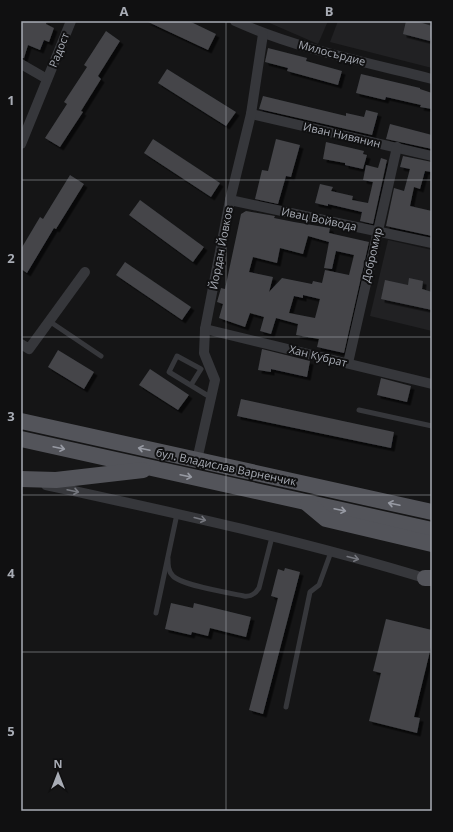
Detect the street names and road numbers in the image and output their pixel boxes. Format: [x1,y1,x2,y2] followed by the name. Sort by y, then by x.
[45,30,72,69] street label: Радост
[297,36,367,69] street label: Милосърдие
[302,118,382,151] street label: Иван Нивянин
[280,203,358,234] street label: Ивац Войвода
[205,205,236,291] street label: Йордан Йовков
[358,226,385,284] street label: Добромир
[288,341,349,370] street label: Хан Кубрат
[155,444,298,489] street label: бул. Владислав Варненчик

